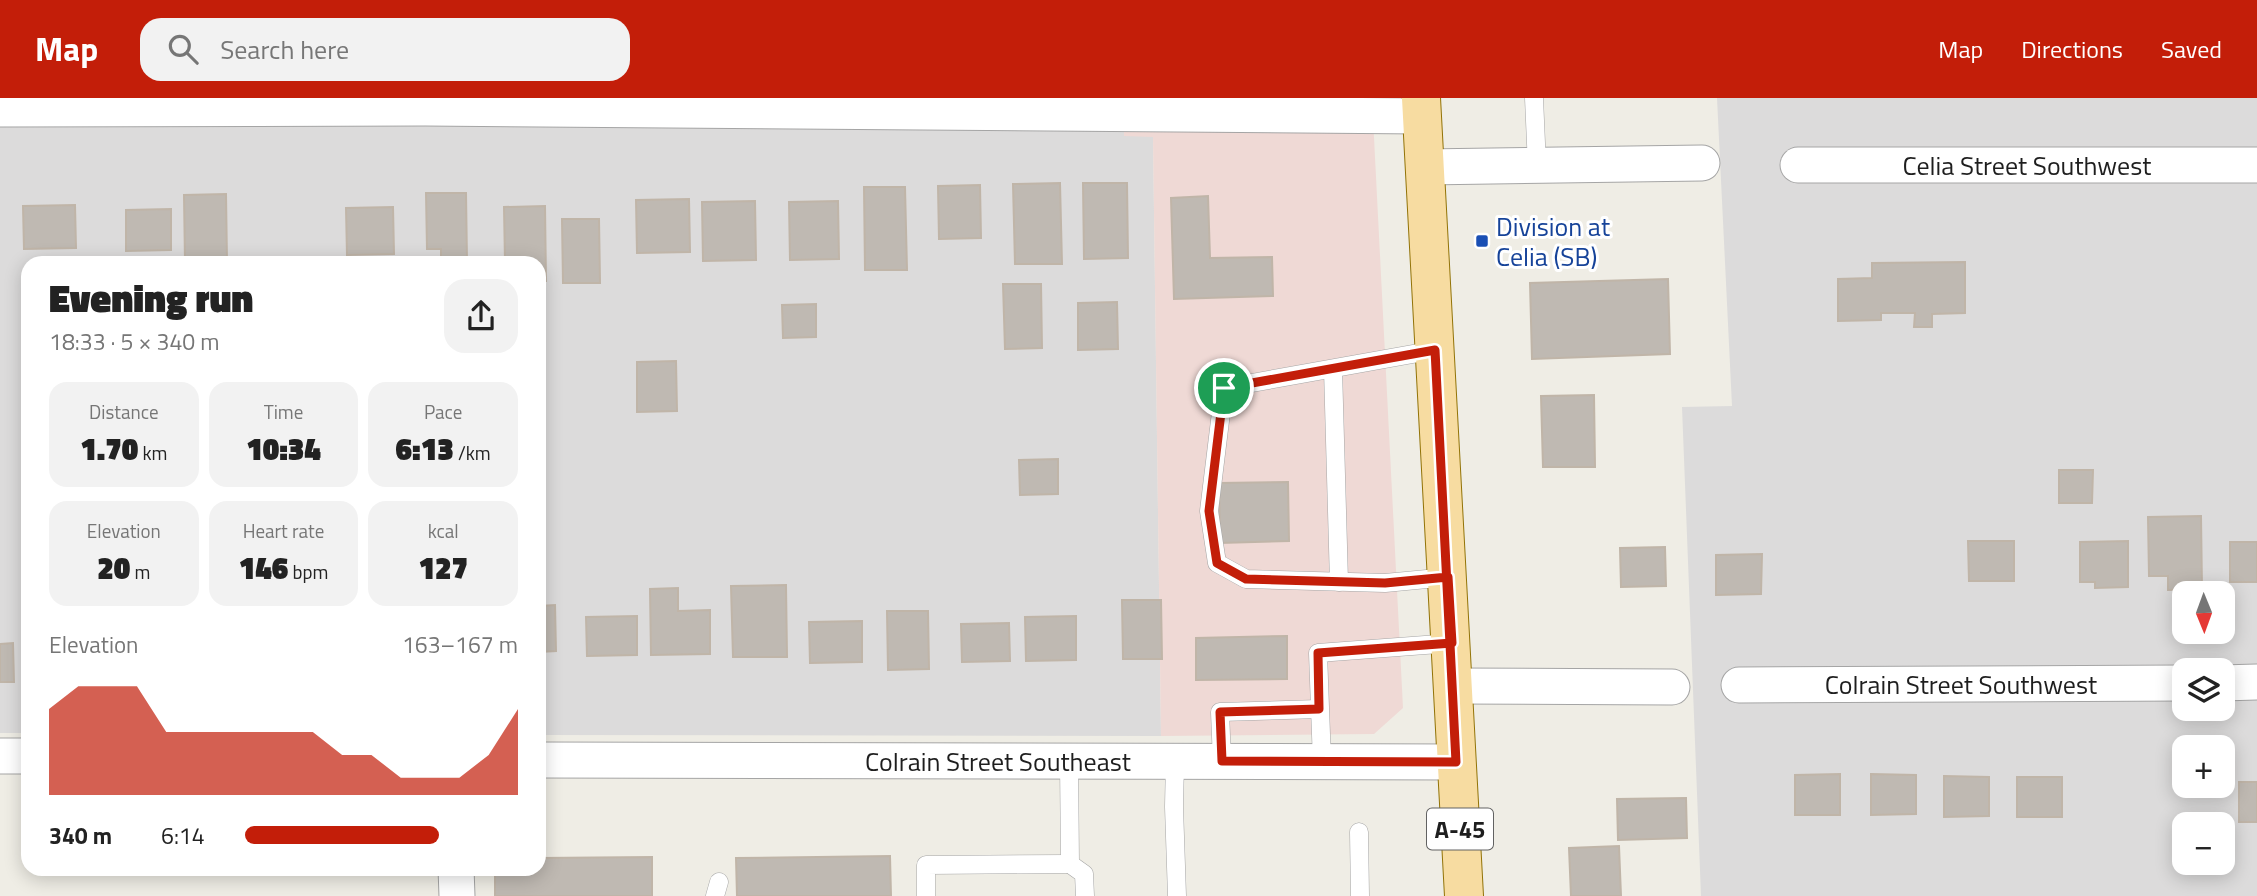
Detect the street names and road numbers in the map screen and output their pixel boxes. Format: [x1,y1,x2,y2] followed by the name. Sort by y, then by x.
[1903,146,2151,185] street label: Celia Street Southwest
[1825,665,2097,704] street label: Colrain Street Southwest
[865,742,1131,781] street label: Colrain Street Southeast
[1427,808,1493,850] road number: A-45

